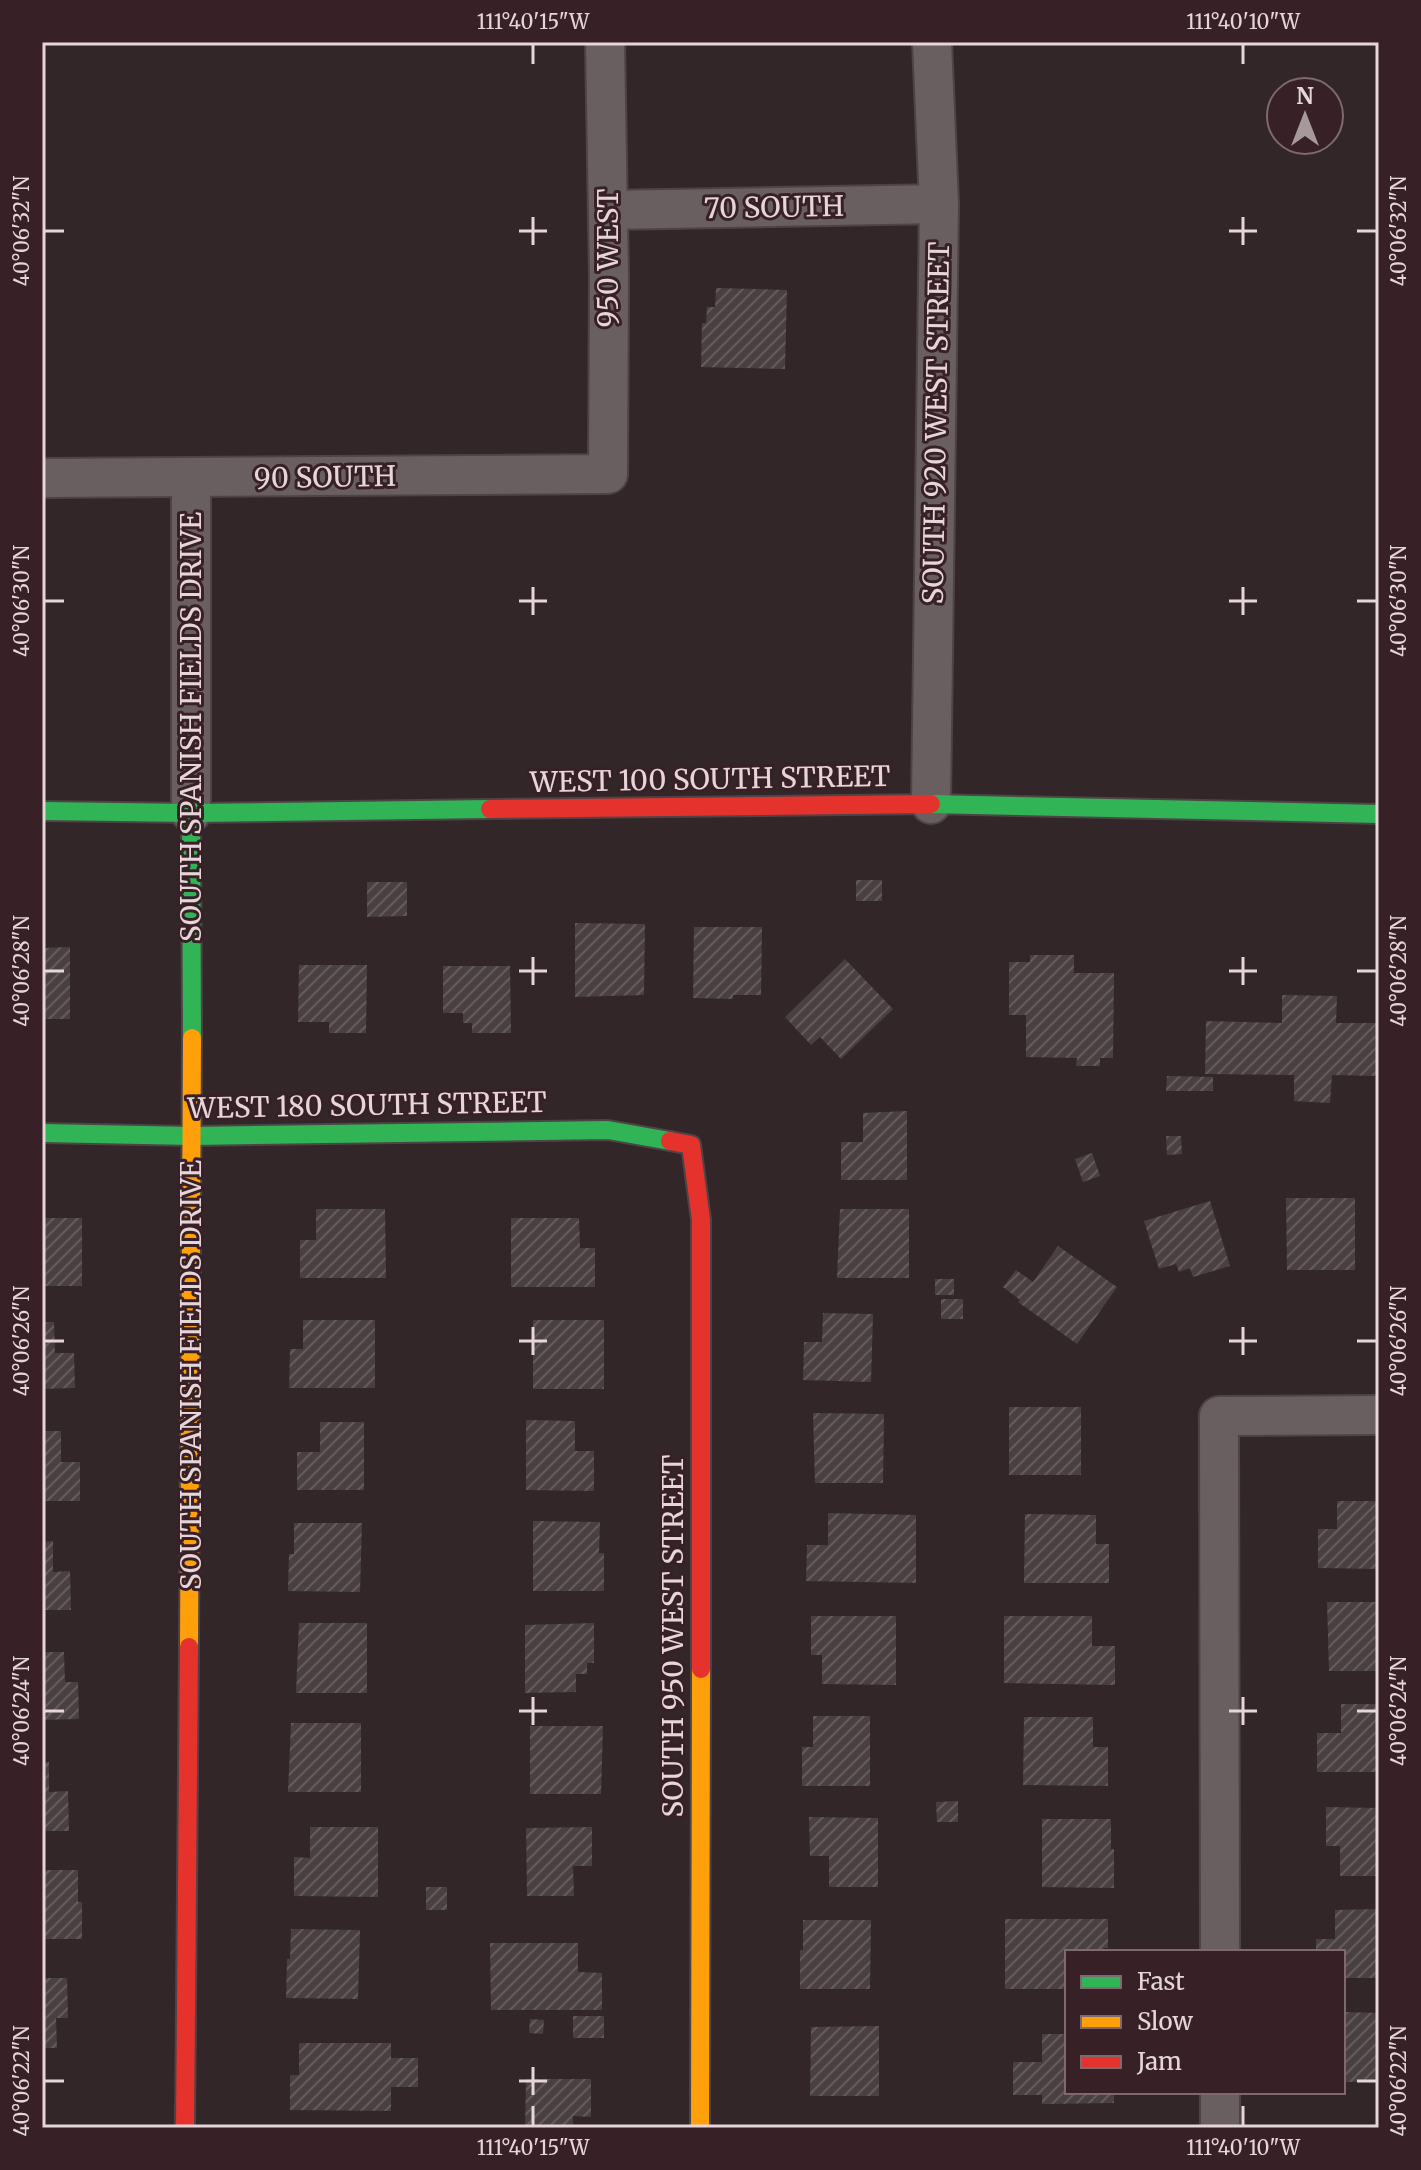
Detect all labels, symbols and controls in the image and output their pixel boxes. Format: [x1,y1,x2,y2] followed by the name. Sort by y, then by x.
[477,9,590,34] text: 111°40'15"W
[1186,9,1301,34] text: 111°40'10"W
[1265,76,1345,156] north arrow
[1296,82,1314,110] text: N
[9,175,34,286] text: 40°06'32"N
[1386,175,1411,286] text: 40°06'32"N
[703,188,845,226] street label: 70 SOUTH
[590,189,626,327] street label: 950 WEST
[915,241,957,605] street label: SOUTH 920 WEST STREET
[254,458,396,496] street label: 90 SOUTH
[173,512,209,942] street label: SOUTH SPANISH FIELDS DRIVE
[9,544,34,657] text: 40°06'30"N
[1386,544,1411,657] text: 40°06'30"N
[529,758,890,800] street label: WEST 100 SOUTH STREET
[9,915,34,1027] text: 40°06'28"N
[1386,915,1411,1027] text: 40°06'28"N
[186,1084,547,1126] street label: WEST 180 SOUTH STREET
[173,1160,209,1590] street label: SOUTH SPANISH FIELDS DRIVE
[9,1285,34,1396] text: 40°06'26"N
[1386,1285,1411,1396] text: 40°06'26"N
[655,1455,691,1817] street label: SOUTH 950 WEST STREET
[9,1656,34,1766] text: 40°06'24"N
[1386,1656,1411,1766] text: 40°06'24"N
[1065,1950,1345,2094] legend
[1137,1966,1185,1997] text: Fast
[1137,2006,1193,2037] text: Slow
[9,2025,34,2137] text: 40°06'22"N
[1386,2025,1411,2137] text: 40°06'22"N
[1136,2046,1182,2077] text: Jam
[477,2135,590,2160] text: 111°40'15"W
[1186,2135,1301,2160] text: 111°40'10"W

